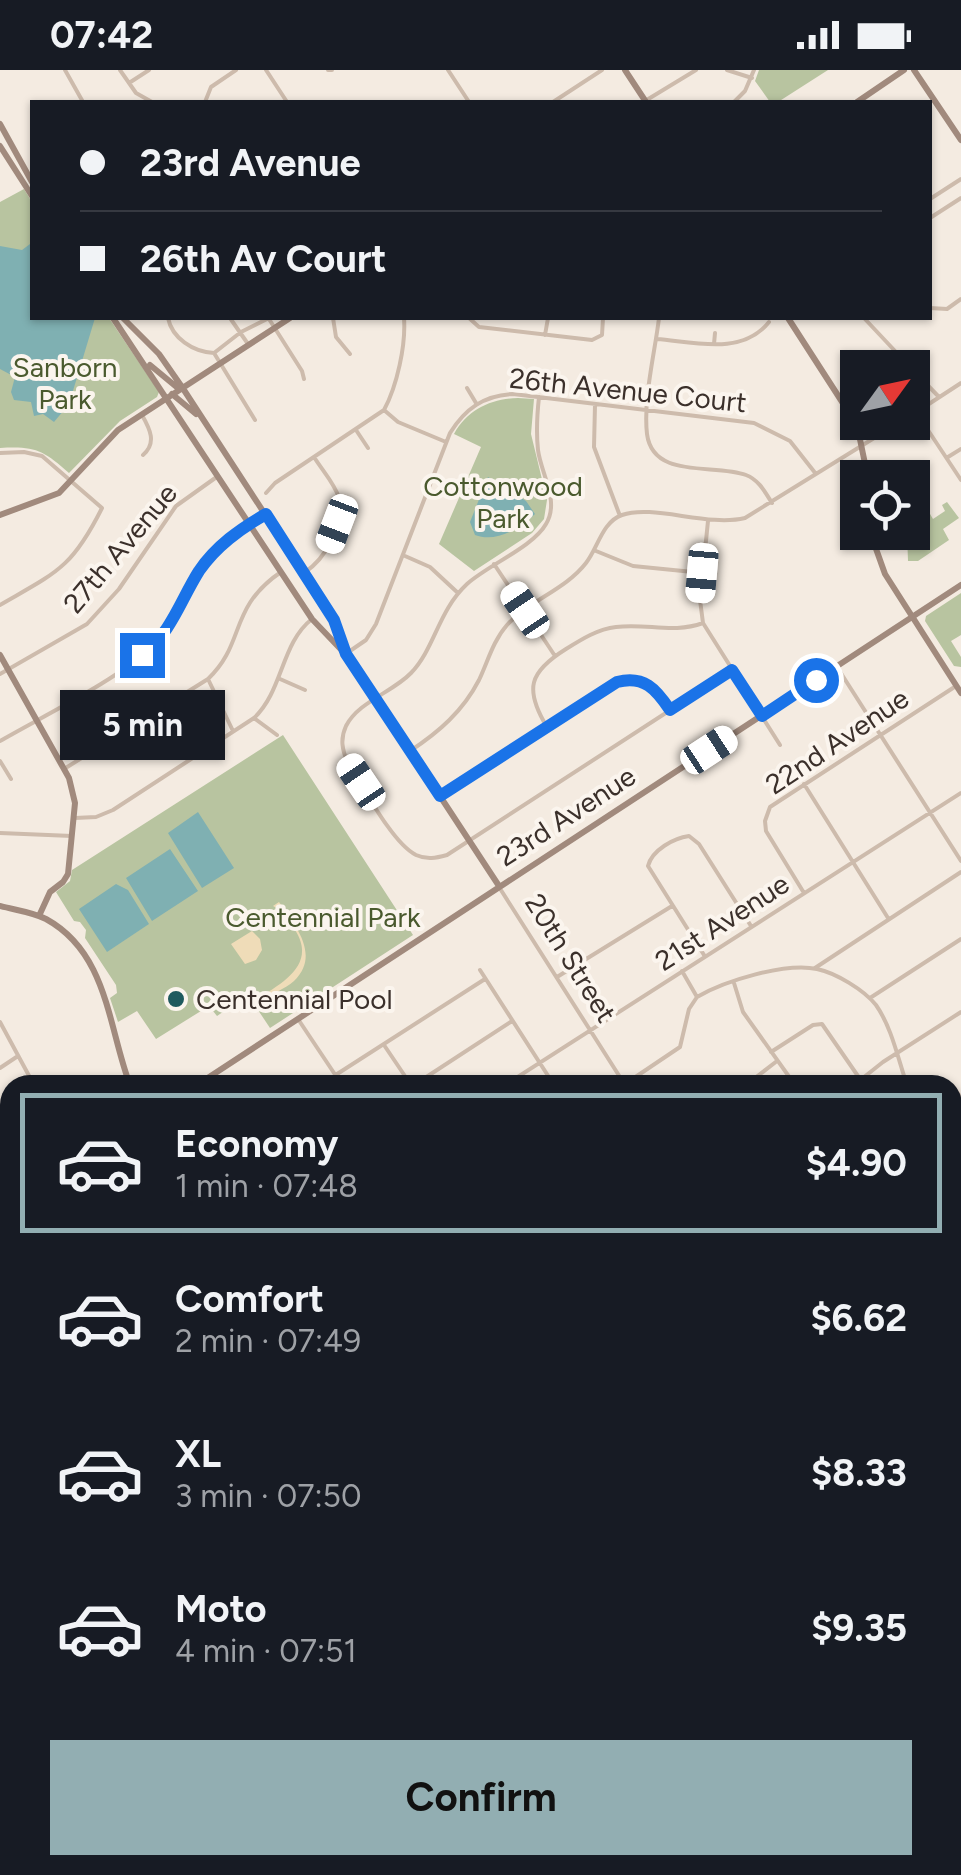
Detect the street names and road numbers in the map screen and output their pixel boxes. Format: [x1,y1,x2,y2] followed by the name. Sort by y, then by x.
[508,361,748,419] street label: 26th Avenue Court
[56,476,184,620] street label: 27th Avenue
[759,681,915,801] street label: 22nd Avenue
[490,759,642,873] street label: 23rd Avenue
[649,866,795,978] street label: 21st Avenue
[518,887,624,1029] street label: 20th Street

